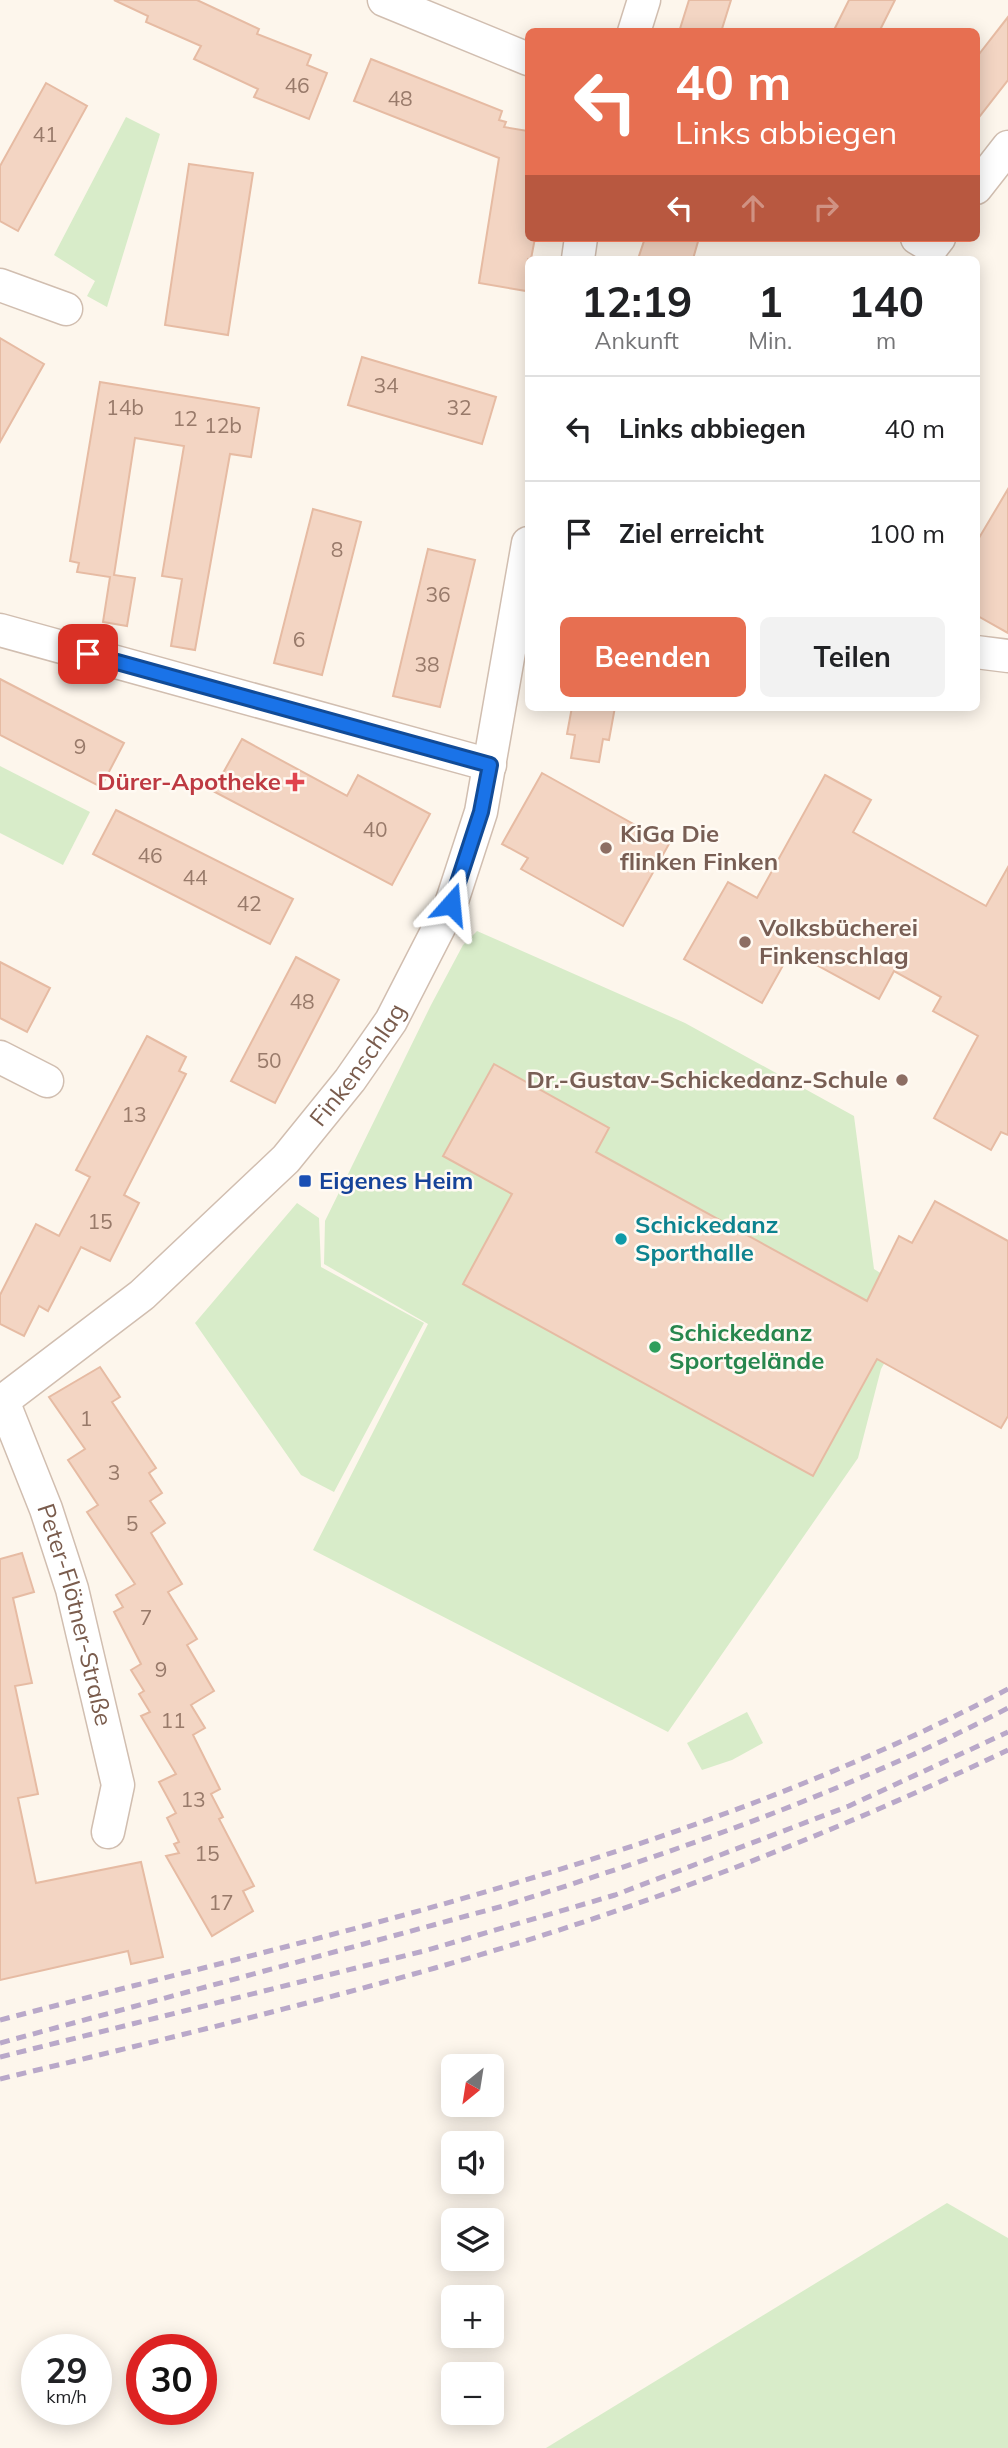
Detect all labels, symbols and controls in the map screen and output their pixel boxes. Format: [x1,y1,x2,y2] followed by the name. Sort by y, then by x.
[675,51,791,112] text: 40 m
[560,56,651,147] icon: left
[284,72,310,98] house number: 46
[387,85,413,111] house number: 48
[675,112,897,152] text: Links abbiegen
[32,121,58,147] house number: 41
[661,189,699,227] icon: left
[734,189,772,227] icon: ahead
[807,189,845,227] icon: right
[581,275,692,328] text: 12:19
[758,275,783,328] text: 1
[848,275,924,328] text: 140
[595,326,679,355] text: Ankunft
[748,326,792,355] text: Min.
[876,326,896,355] text: m
[373,372,399,398] house number: 34
[106,394,144,420] house number: 14b
[446,394,472,420] house number: 32
[172,405,198,431] house number: 12
[560,410,598,448] icon: left
[204,412,242,438] house number: 12b
[619,412,806,445] text: Links abbiegen
[884,412,945,445] text: 40 m
[560,515,598,553] icon: arrive
[619,517,764,550] text: Ziel erreicht
[869,517,945,550] text: 100 m
[331,536,343,562] house number: 8
[425,581,451,607] house number: 36
[560,617,746,697] button: Beenden
[760,617,945,697] button: Teilen
[58,624,118,684] pin
[293,626,305,652] house number: 6
[69,635,107,673] icon: arrive
[414,651,440,677] house number: 38
[74,733,86,759] house number: 9
[97,766,281,796] place label: Dürer-Apotheke
[287,774,303,790] marker: Dürer-Apotheke
[362,816,388,842] house number: 40
[620,818,778,876] place label: KiGa Die flinken Finken
[598,840,614,856] marker: KiGa Die flinken Finken
[137,842,163,868] house number: 46
[182,864,208,890] house number: 44
[414,867,488,941] position arrow
[236,890,262,916] house number: 42
[758,912,918,970] place label: Volksbücherei Finkenschlag
[737,934,753,950] marker: Volksbücherei Finkenschlag
[289,988,315,1014] house number: 48
[303,998,411,1132] street label: Finkenschlag
[256,1047,282,1073] house number: 50
[527,1064,888,1094] place label: Dr.-Gustav-Schickedanz-Schule
[894,1072,910,1088] marker: Dr.-Gustav-Schickedanz-Schule
[121,1101,147,1127] house number: 13
[319,1165,473,1195] place label: Eigenes Heim
[297,1173,313,1189] marker: Eigenes Heim
[87,1208,113,1234] house number: 15
[635,1209,778,1267] place label: Schickedanz Sporthalle
[613,1231,629,1247] marker: Schickedanz Sporthalle
[669,1317,824,1375] place label: Schickedanz Sportgelände
[647,1339,663,1355] marker: Schickedanz Sportgelände
[80,1405,92,1431] house number: 1
[108,1459,120,1485] house number: 3
[31,1500,120,1729] street label: Peter-Flötner-Straße
[126,1510,138,1536] house number: 5
[140,1604,152,1630] house number: 7
[155,1656,167,1682] house number: 9
[160,1707,186,1733] house number: 11
[180,1786,206,1812] house number: 13
[194,1840,220,1866] house number: 15
[208,1889,234,1915] house number: 17
[441,2054,504,2118] north arrow
[441,2054,504,2425] map controls
[441,2131,504,2194] button: sound
[441,2208,504,2271] button: layers
[441,2285,504,2348] button: +
[126,2334,217,2425] speed limit sign: 30
[45,2348,88,2392] text: 29
[441,2362,504,2425] button: −
[46,2385,87,2408] text: km/h

